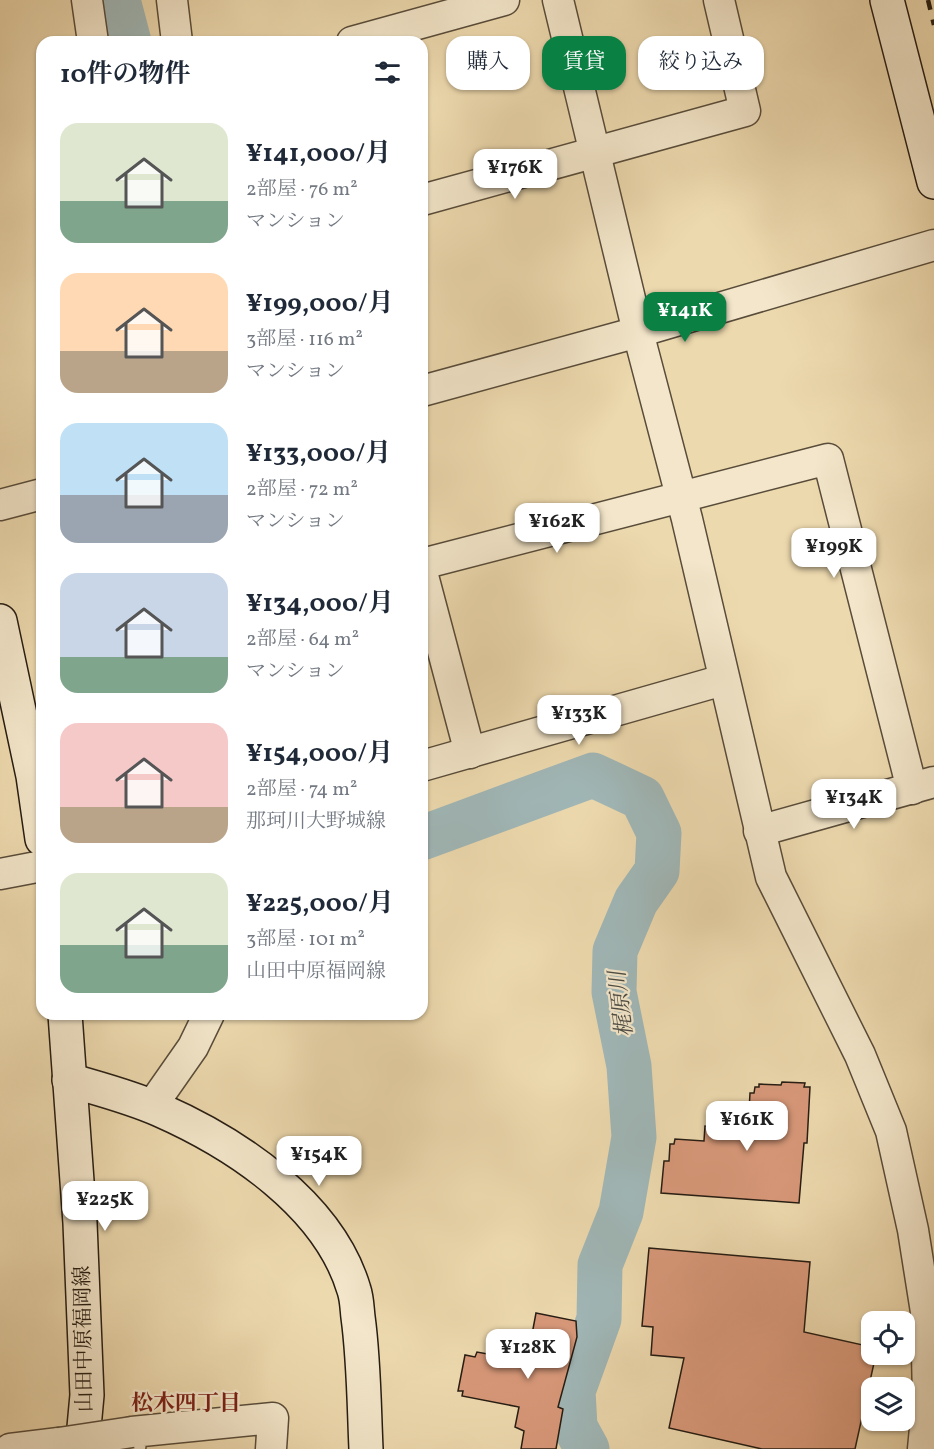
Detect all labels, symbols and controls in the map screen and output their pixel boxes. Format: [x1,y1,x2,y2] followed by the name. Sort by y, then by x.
[446,36,530,90] chip: 購入
[542,36,626,90] chip: 賃貸
[638,36,764,90] chip: 絞り込み
[371,56,404,89] icon: filters
[60,57,190,93] text: 10件の物件
[246,136,391,172] text: ¥141,000/月
[108,147,180,219] icon: home
[473,149,557,200] pin: ¥176K
[487,154,543,182] text: ¥176K
[246,176,358,204] text: 2部屋 · 76 m²
[246,208,345,236] text: マンション
[246,286,394,322] text: ¥199,000/月
[643,292,727,343] pin: ¥141K
[108,297,180,369] icon: home
[657,297,713,325] text: ¥141K
[246,326,363,354] text: 3部屋 · 116 m²
[246,358,345,386] text: マンション
[246,436,391,472] text: ¥133,000/月
[108,447,180,519] icon: home
[246,476,358,504] text: 2部屋 · 72 m²
[515,503,599,554] pin: ¥162K
[246,508,345,536] text: マンション
[529,508,585,536] text: ¥162K
[792,528,876,579] pin: ¥199K
[805,533,863,561] text: ¥199K
[246,586,394,622] text: ¥134,000/月
[108,597,180,669] icon: home
[246,626,359,654] text: 2部屋 · 64 m²
[246,658,345,686] text: マンション
[537,695,621,746] pin: ¥133K
[551,700,607,728] text: ¥133K
[246,736,393,772] text: ¥154,000/月
[108,747,180,819] icon: home
[246,776,357,804] text: 2部屋 · 74 m²
[812,779,896,830] pin: ¥134K
[825,784,883,812] text: ¥134K
[246,808,386,836] text: 那珂川大野城線
[246,886,394,922] text: ¥225,000/月
[108,897,180,969] icon: home
[246,926,365,954] text: 3部屋 · 101 m²
[246,958,386,986] text: 山田中原福岡線
[603,967,642,1038] water label: 梶原川
[705,1101,789,1152] pin: ¥161K
[720,1106,774,1134] text: ¥161K
[277,1136,361,1187] pin: ¥154K
[291,1141,347,1169] text: ¥154K
[63,1181,147,1232] pin: ¥225K
[76,1186,134,1214] text: ¥225K
[69,1265,100,1413] street label: 山田中原福岡線
[861,1311,915,1431] map controls
[861,1311,915,1365] button: locate
[486,1329,570,1380] pin: ¥128K
[500,1334,556,1362] text: ¥128K
[861,1377,915,1431] button: layers
[131,1389,241,1420] district label: 松木四丁目

